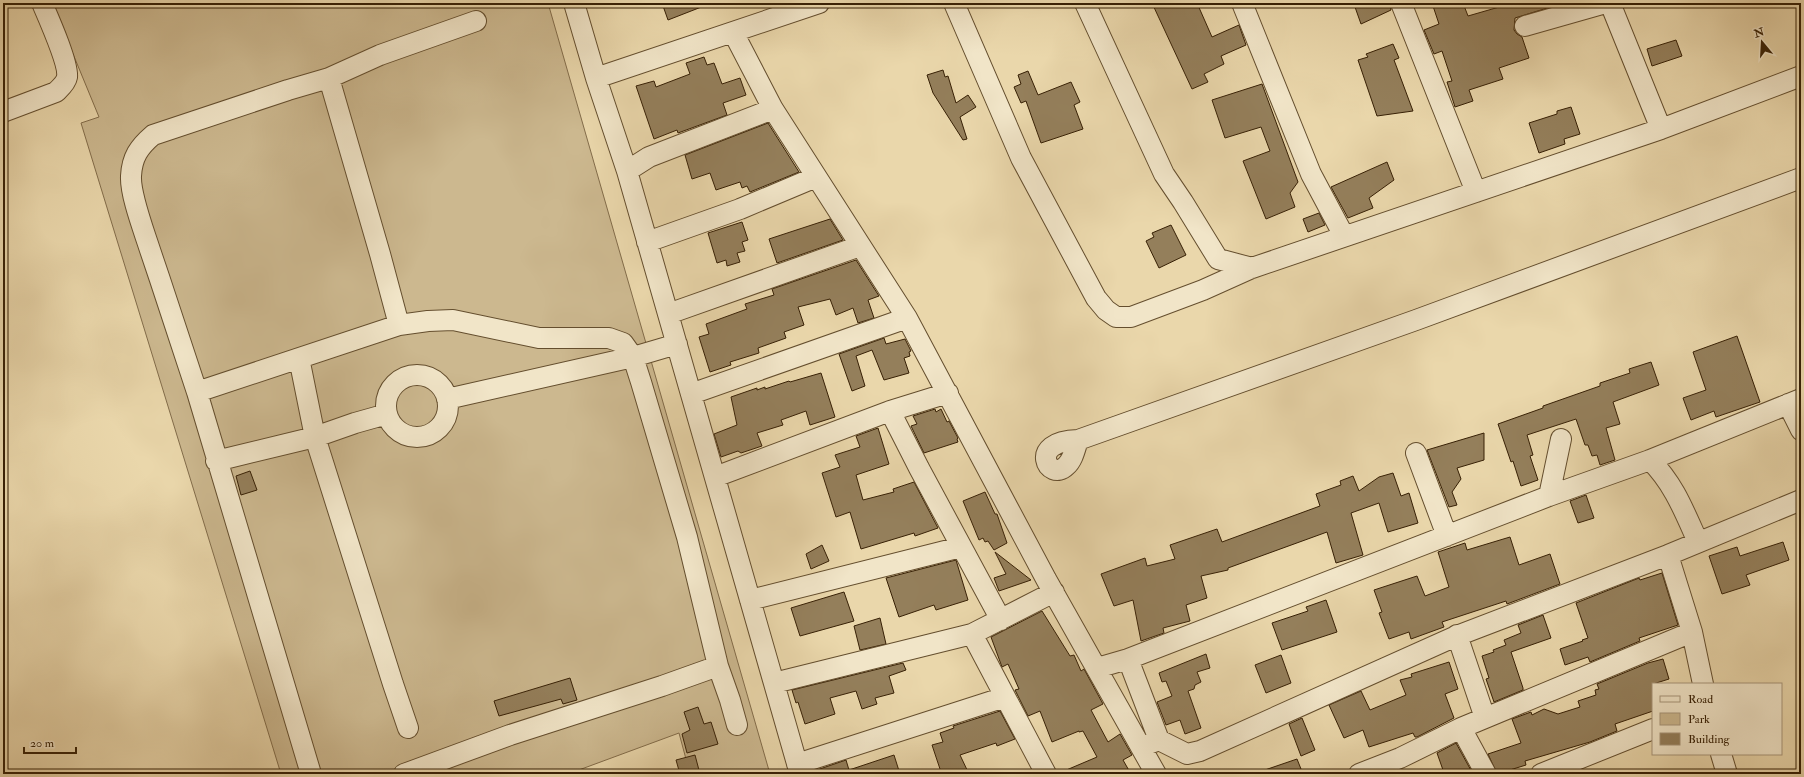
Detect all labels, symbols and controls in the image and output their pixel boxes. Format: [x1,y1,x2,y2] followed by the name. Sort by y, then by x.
[1742,22,1782,62] north arrow
[1751,25,1767,41] text: N
[1652,683,1782,755] legend
[1688,692,1713,707] text: Road
[1688,712,1710,727] text: Park
[24,729,76,755] scale bar
[1688,732,1731,747] text: Building
[30,736,55,751] text: 20 m

